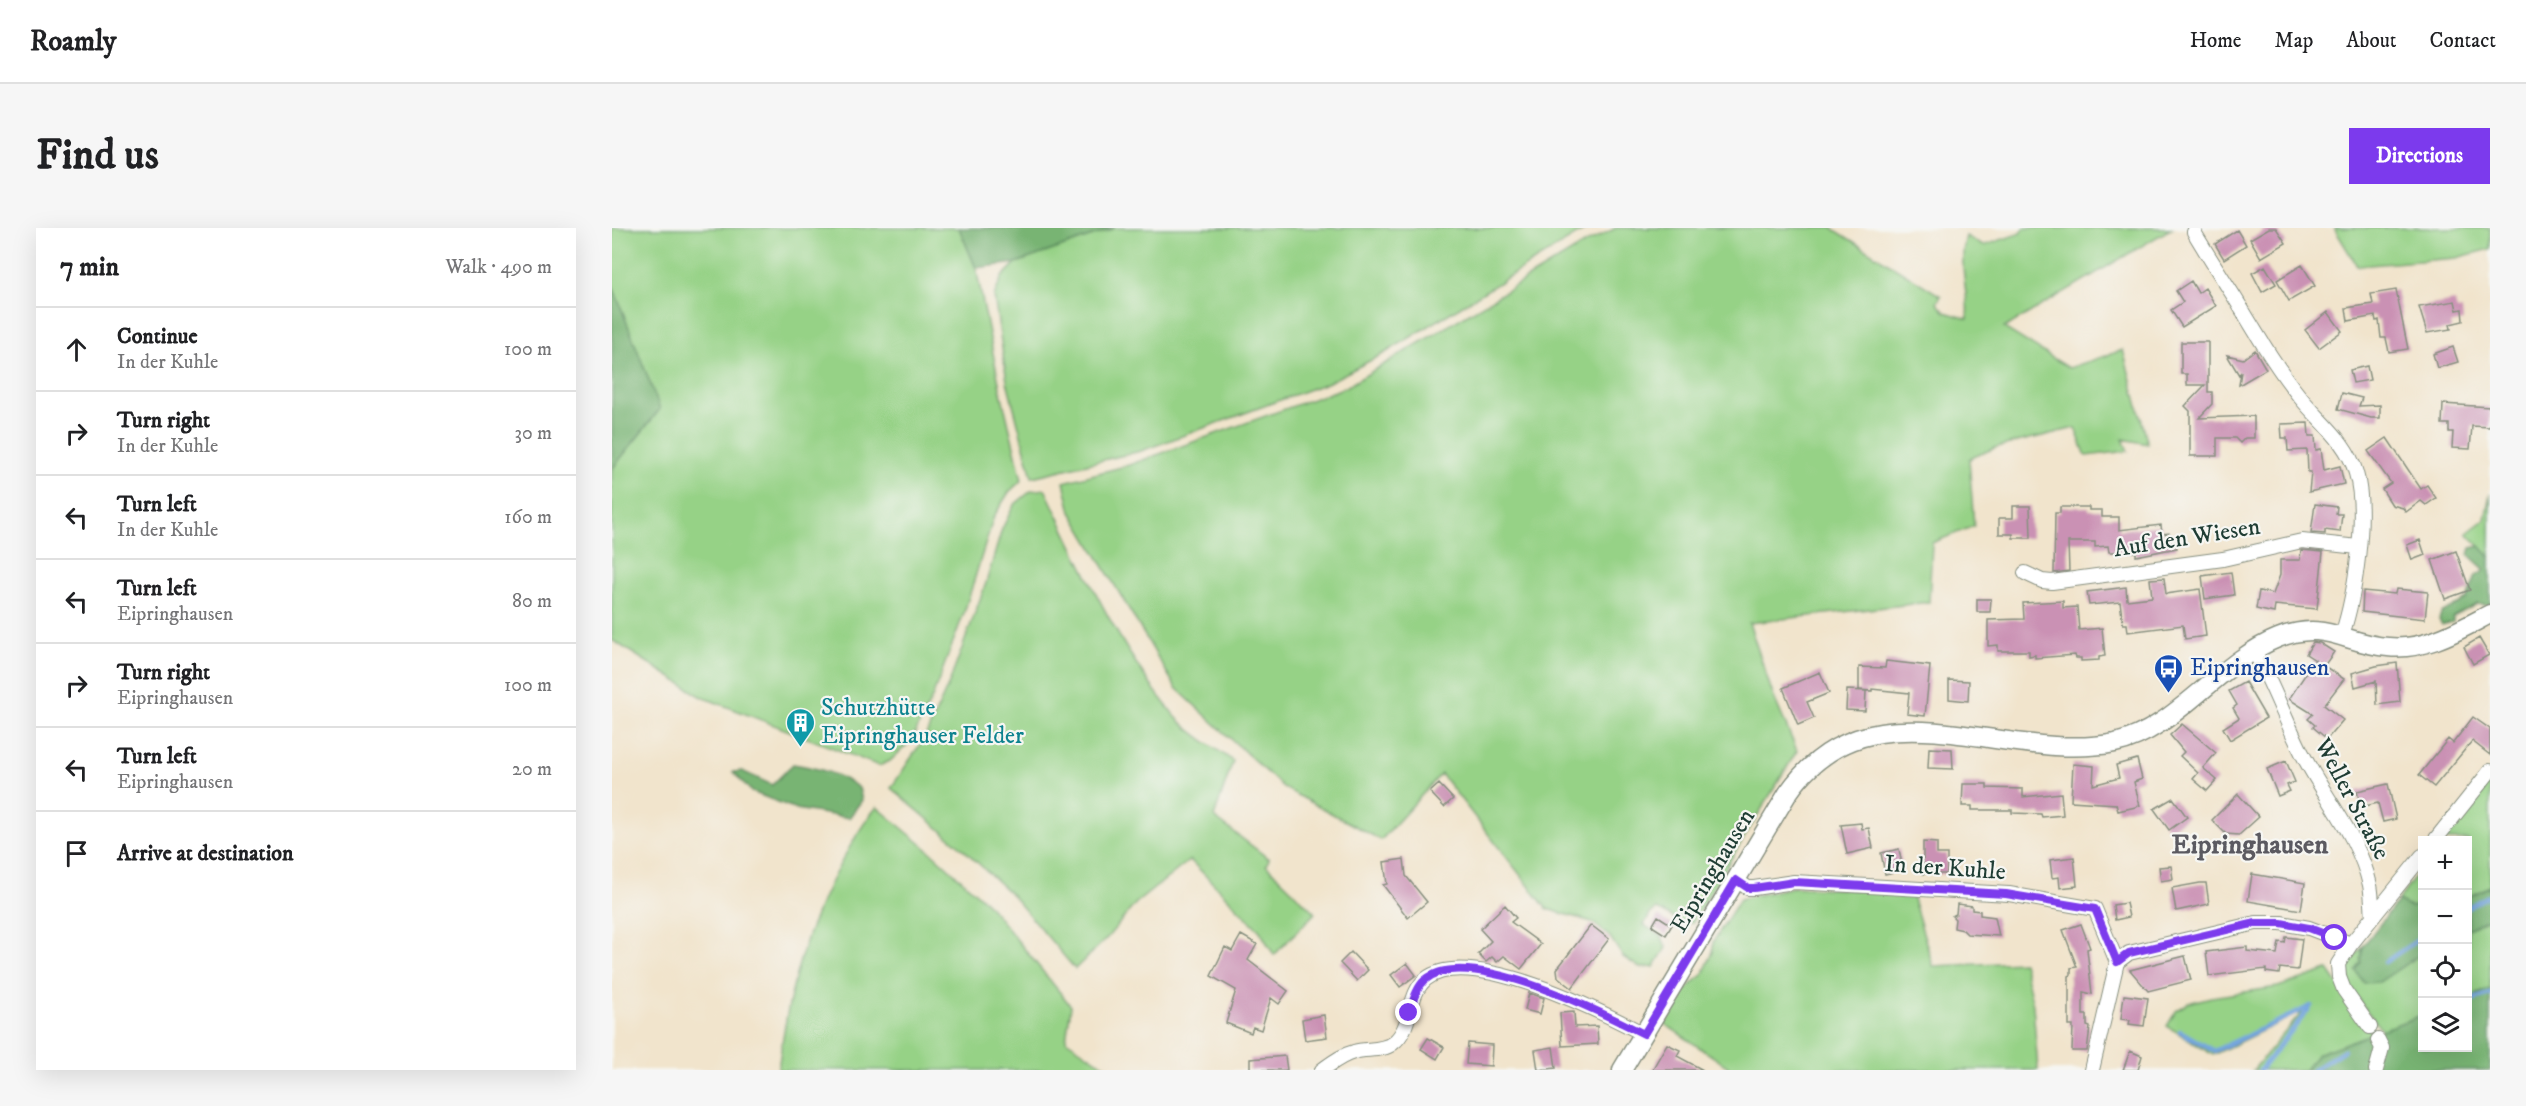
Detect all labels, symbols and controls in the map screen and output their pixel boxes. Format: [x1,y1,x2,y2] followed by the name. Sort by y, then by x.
[30,24,116,59] text: Roamly
[2190,28,2242,54] text: Home
[2275,28,2313,54] text: Map
[2346,28,2397,54] text: About
[2430,28,2496,54] text: Contact
[2349,128,2490,184] button: Directions
[36,130,159,182] text: Find us
[60,251,119,284] text: 7 min
[445,255,552,280] text: Walk · 490 m
[117,323,198,350] text: Continue
[60,333,93,366] icon: ahead
[504,337,552,362] text: 100 m
[117,350,218,375] text: In der Kuhle
[117,407,210,434] text: Turn right
[60,417,93,450] icon: right
[514,421,552,446] text: 30 m
[117,434,218,459] text: In der Kuhle
[117,491,197,518] text: Turn left
[60,501,93,534] icon: left
[504,505,552,530] text: 160 m
[2112,512,2263,564] street label: Auf den Wiesen
[117,518,218,543] text: In der Kuhle
[117,575,197,602] text: Turn left
[60,585,93,618] icon: left
[512,589,552,614] text: 80 m
[117,602,233,627] text: Eipringhausen
[2153,652,2185,694] bus stop icon: Eipringhausen
[2190,653,2330,683] place label: Eipringhausen
[117,659,210,686] text: Turn right
[60,669,93,702] icon: right
[504,673,552,698] text: 100 m
[117,686,233,711] text: Eipringhausen
[821,693,1024,751] place label: Schutzhütte Eipringhauser Felder
[784,706,816,748] building icon: Schutzhütte Eipringhauser Felder
[2307,732,2396,865] street label: Weller Straße
[117,743,197,770] text: Turn left
[60,753,93,786] icon: left
[512,757,552,782] text: 20 m
[117,770,233,795] text: Eipringhausen
[1664,803,1762,938] street label: Eipringhausen
[2172,828,2329,862] district label: Eipringhausen
[2418,836,2472,1052] map controls
[2418,836,2472,890] button: +
[60,837,93,870] icon: arrive
[117,840,294,867] text: Arrive at destination
[1883,849,2007,887] street label: In der Kuhle
[2418,890,2472,944] button: −
[2321,924,2347,950] route start
[2418,944,2472,998] button: locate
[2418,998,2472,1052] button: layers
[1395,999,1421,1025] route end

